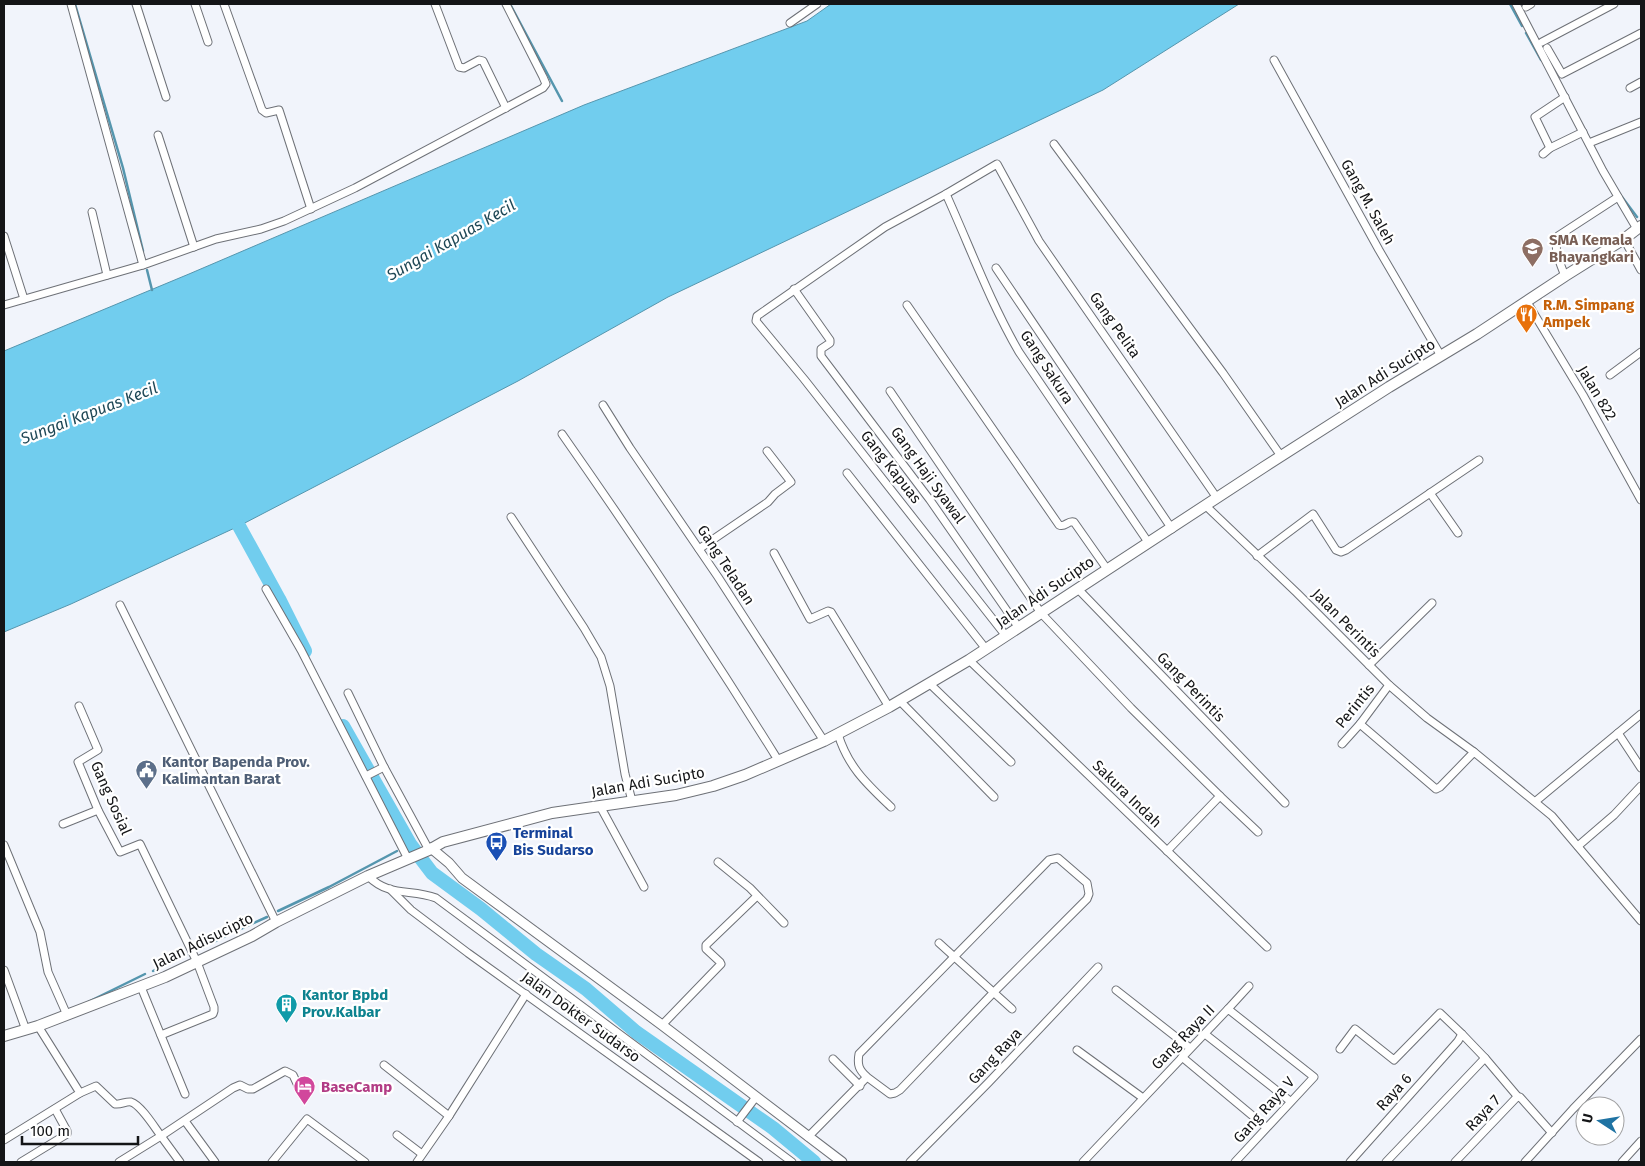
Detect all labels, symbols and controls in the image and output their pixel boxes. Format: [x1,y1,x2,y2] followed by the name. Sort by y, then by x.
[1337,156,1399,248] street label: Gang M. Saleh
[382,195,519,285] water label: Sungai Kapuas Kecil
[1549,231,1634,266] place label: SMA Kemala Bhayangkari
[1521,237,1545,268] school or university icon: SMA Kemala Bhayangkari
[1086,288,1144,362] street label: Gang Pelita
[1542,296,1635,331] place label: R.M. Simpang Ampek
[1515,302,1539,333] restaurant icon: R.M. Simpang Ampek
[1017,327,1077,407] street label: Gang Sakura
[1332,335,1438,411] street label: Jalan Adi Sucipto
[1574,362,1620,424] street label: Jalan 822
[17,378,160,448] water label: Sungai Kapuas Kecil
[887,423,969,527] street label: Gang Haji Syawal
[857,427,925,507] street label: Gang Kapuas
[693,522,759,608] street label: Gang Teladan
[992,552,1098,632] street label: Jalan Adi Sucipto
[1308,585,1384,661] street label: Jalan Perintis
[1153,648,1229,726] street label: Gang Perintis
[1332,680,1378,732] street label: Perintis
[162,753,310,788] place label: Kantor Bapenda Prov. Kalimantan Barat
[1089,757,1165,831] street label: Sakura Indah
[87,758,135,838] street label: Gang Sosial
[134,759,158,790] public building icon: Kantor Bapenda Prov. Kalimantan Barat
[590,763,706,801] street label: Jalan Adi Sucipto
[513,824,594,859] place label: Terminal Bis Sudarso
[485,830,509,861] bus stop icon: Terminal Bis Sudarso
[150,909,256,973] street label: Jalan Adisucipto
[518,968,644,1066] street label: Jalan Dokter Sudarso
[302,986,388,1021] place label: Kantor Bpbd Prov.Kalbar
[274,992,298,1023] building icon: Kantor Bpbd Prov.Kalbar
[1148,1001,1218,1073] street label: Gang Raya II
[964,1024,1026,1088] street label: Gang Raya
[1373,1070,1415,1114] street label: Raya 6
[1230,1073,1299,1147] street label: Gang Raya V
[293,1075,317,1106] hotel icon: BaseCamp
[321,1078,392,1096] place label: BaseCamp
[1462,1091,1504,1135] street label: Raya 7
[1575,1096,1625,1146] north arrow
[1579,1112,1597,1125] text: U
[22,1114,139,1146] scale bar
[30,1122,70,1140] text: 100 m

